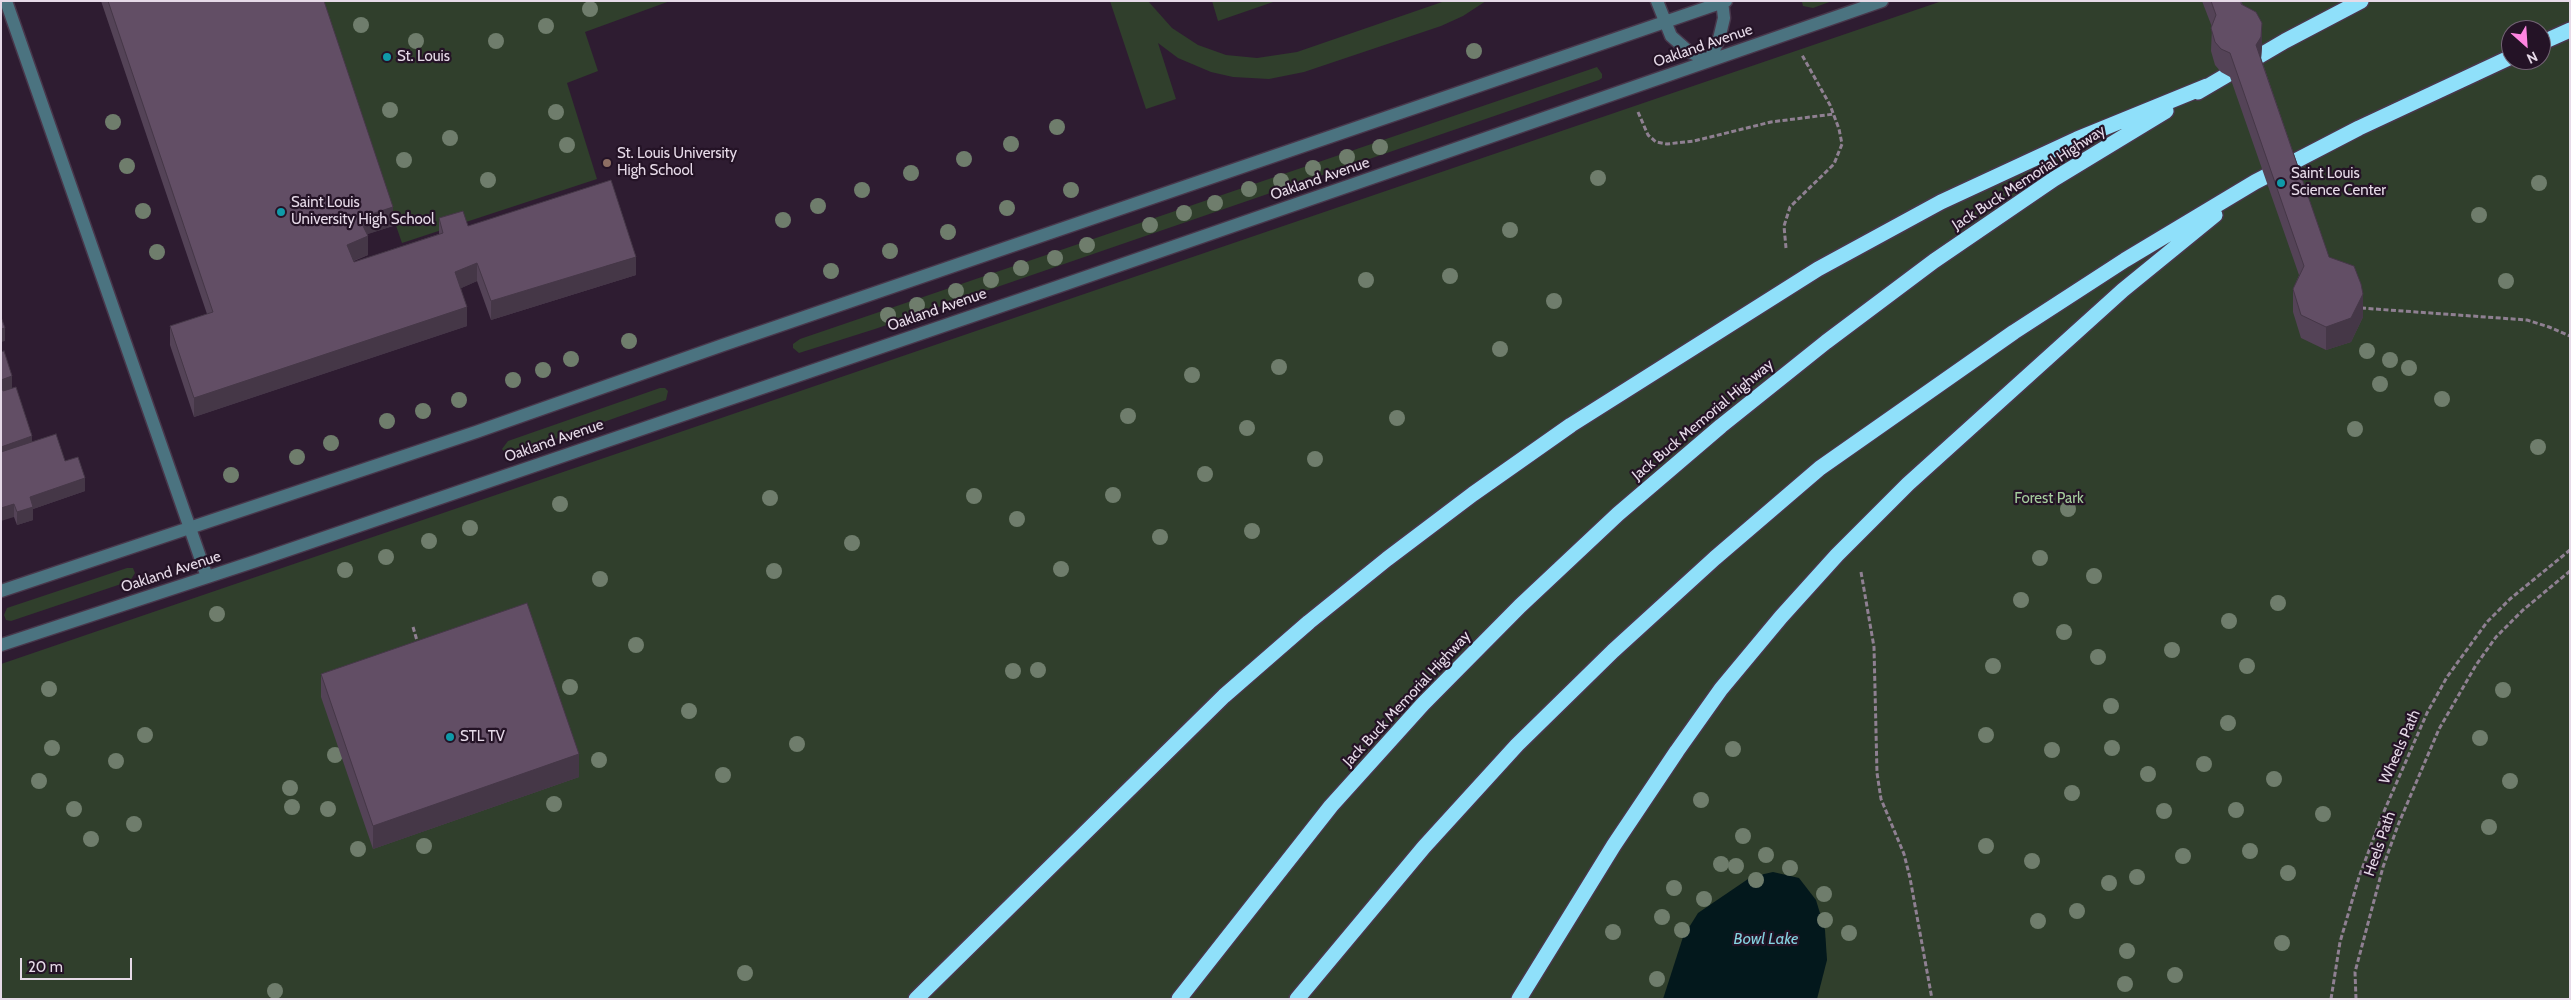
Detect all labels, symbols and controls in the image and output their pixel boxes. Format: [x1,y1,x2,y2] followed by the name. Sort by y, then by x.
[2501,20,2551,70] north arrow
[1651,21,1755,71] street label: Oakland Avenue
[2524,47,2541,68] text: N
[397,48,450,66] place label: St. Louis
[381,51,393,63] marker: St. Louis
[1949,122,2109,234] street label: Jack Buck Memorial Highway
[617,145,737,180] place label: St. Louis University High School
[1268,154,1372,204] street label: Oakland Avenue
[601,157,613,169] marker: St. Louis University High School
[2291,165,2386,200] place label: Saint Louis Science Center
[2275,177,2287,189] marker: Saint Louis Science Center
[291,194,435,229] place label: Saint Louis University High School
[275,206,287,218] marker: Saint Louis University High School
[885,285,989,335] street label: Oakland Avenue
[1629,356,1777,484] street label: Jack Buck Memorial Highway
[502,416,606,466] street label: Oakland Avenue
[2014,490,2084,508] park label: Forest Park
[119,547,223,597] street label: Oakland Avenue
[1339,627,1475,771] street label: Jack Buck Memorial Highway
[2376,707,2424,787] street label: Wheels Path
[460,728,505,746] place label: STL TV
[444,731,456,743] marker: STL TV
[2361,809,2399,879] street label: Heels Path
[1734,929,1798,949] water label: Bowl Lake
[22,948,135,980] scale bar
[28,958,63,976] text: 20 m

